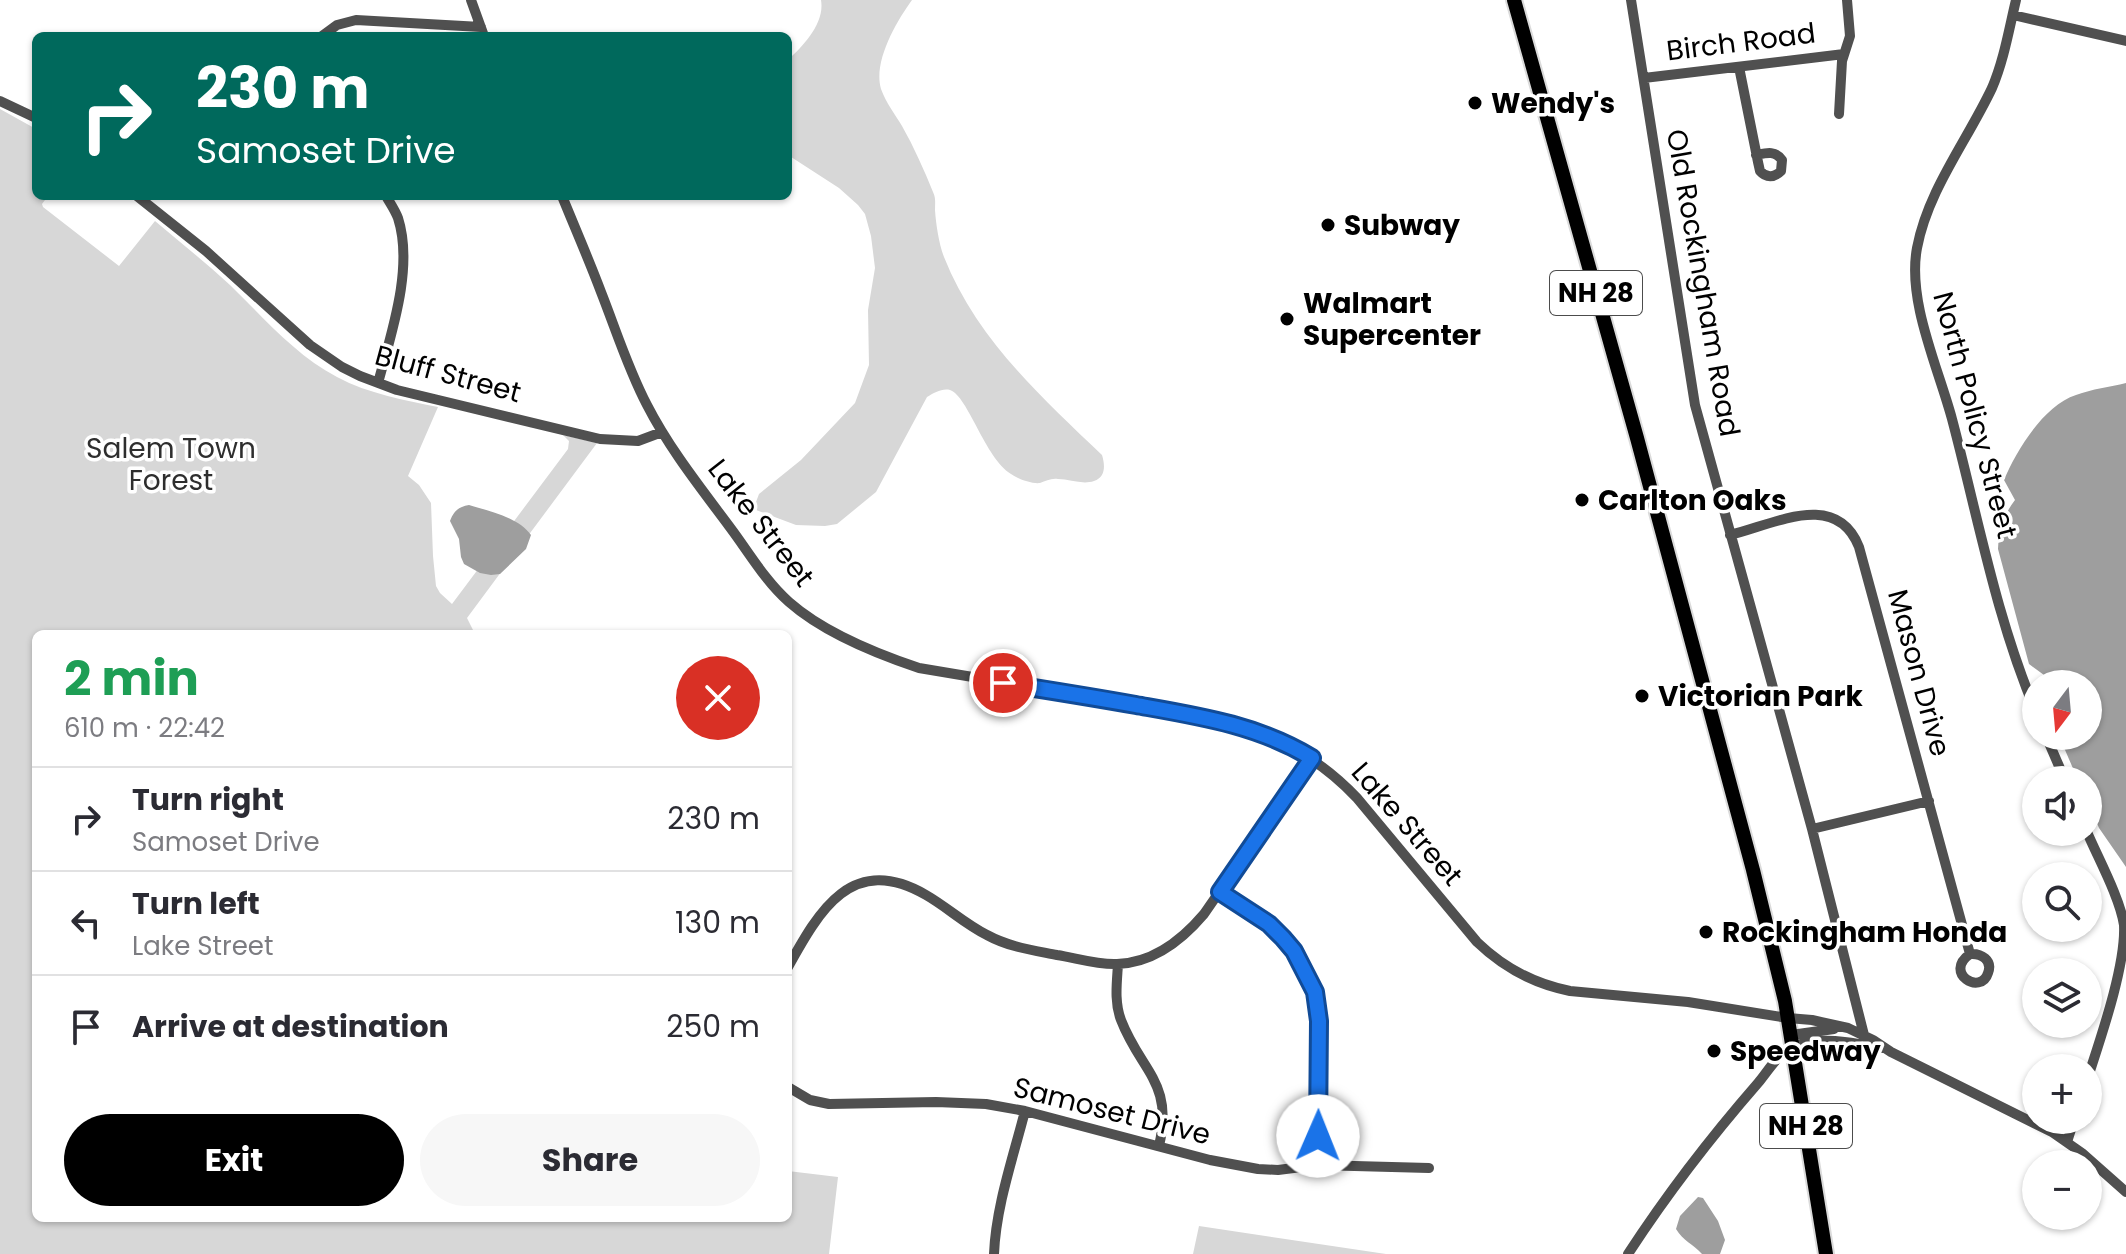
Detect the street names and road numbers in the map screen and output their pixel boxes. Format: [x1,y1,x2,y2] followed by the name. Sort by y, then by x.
[1664,14,1818,70] street label: Birch Road
[1657,126,1749,440] street label: Old Rockingham Road
[1550,271,1642,315] road number: NH 28
[1923,287,2027,543] street label: North Policy Street
[371,336,525,412] street label: Bluff Street
[699,451,823,595] street label: Lake Street
[1878,585,1960,761] street label: Mason Drive
[1342,754,1472,894] street label: Lake Street
[1009,1068,1215,1154] street label: Samoset Drive
[1760,1104,1852,1148] road number: NH 28

